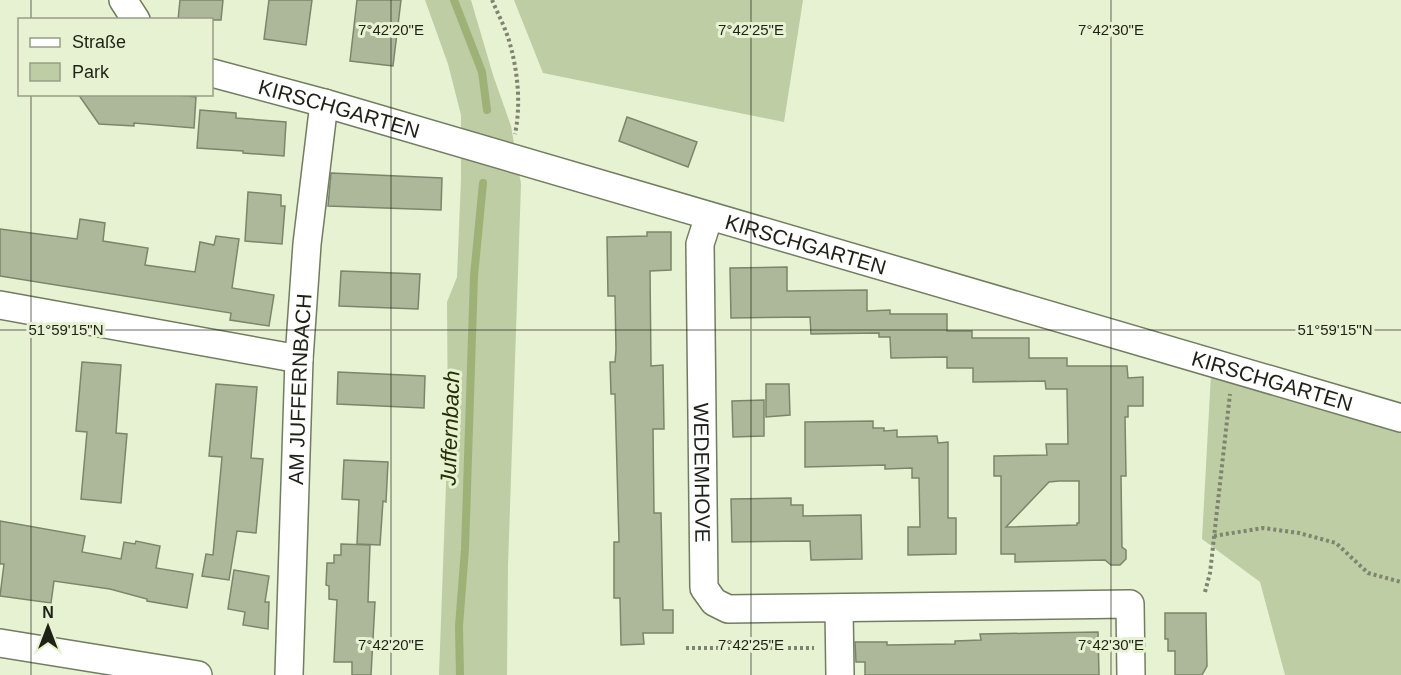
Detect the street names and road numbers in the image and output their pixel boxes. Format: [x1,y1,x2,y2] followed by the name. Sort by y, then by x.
[256,74,423,142] street label: KIRSCHGARTEN
[723,210,889,278] street label: KIRSCHGARTEN
[284,293,315,485] street label: AM JUFFERNBACH
[1189,346,1355,415] street label: KIRSCHGARTEN
[690,402,715,543] street label: WEDEMHOVE

